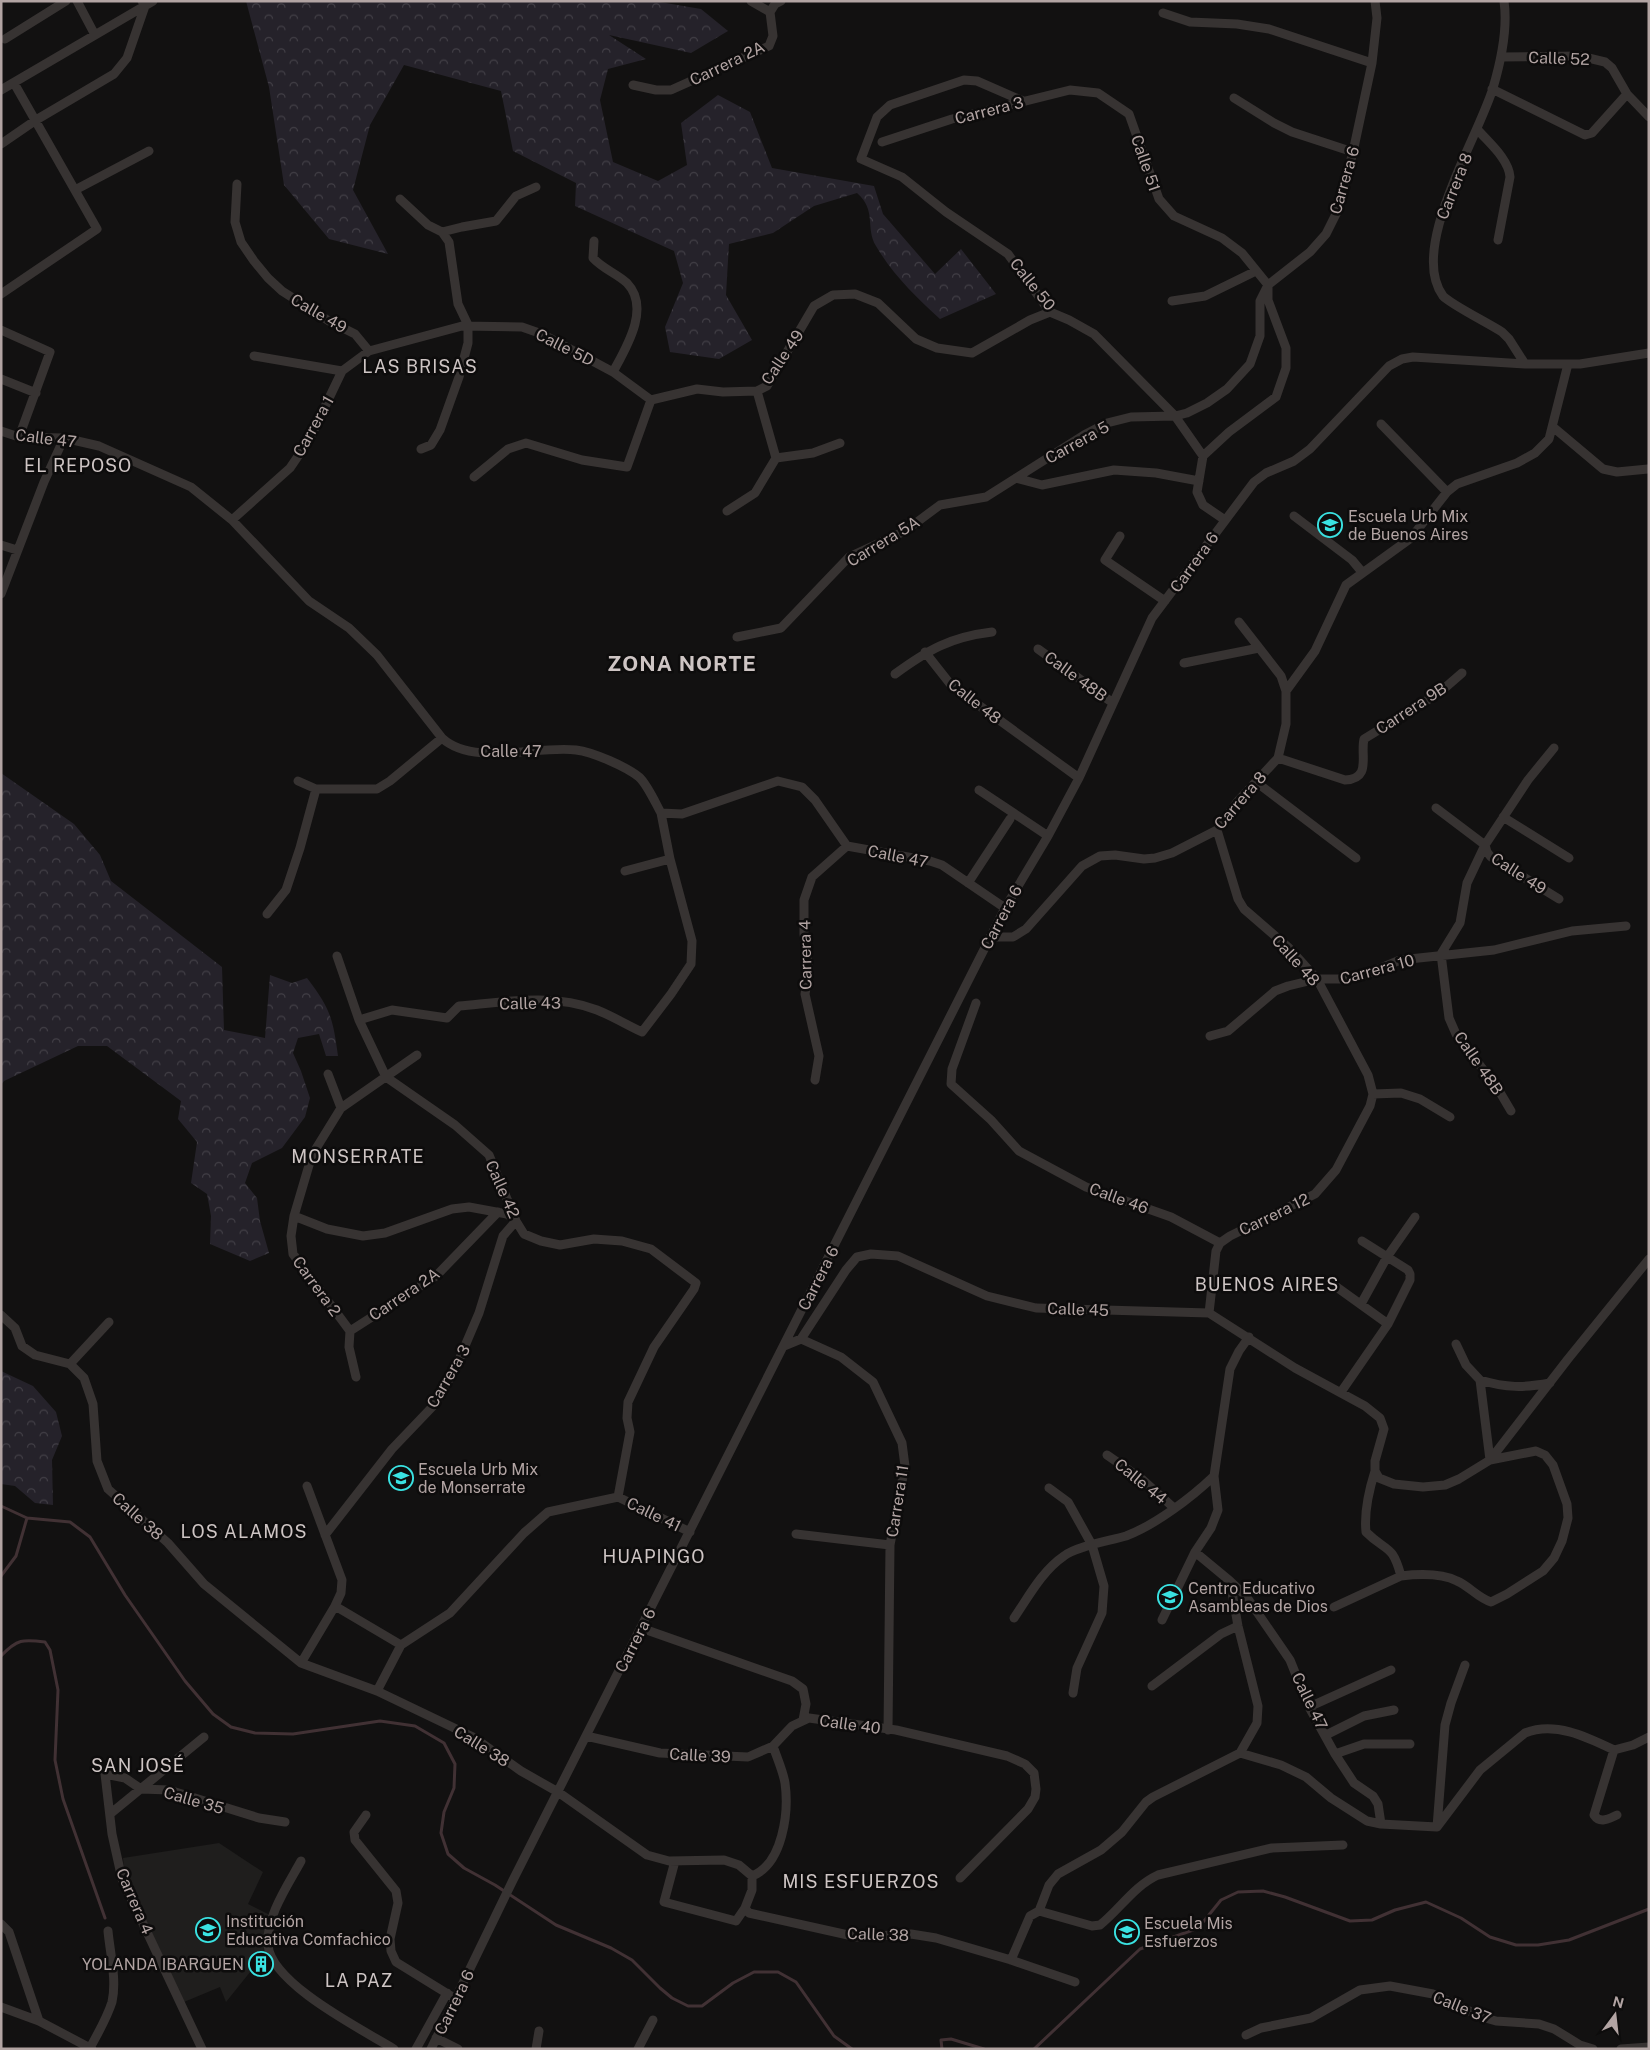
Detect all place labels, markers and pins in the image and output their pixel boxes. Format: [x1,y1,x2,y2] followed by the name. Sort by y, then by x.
[1348,507,1468,544] place label: Escuela Urb Mix de Buenos Aires
[1317,512,1343,538] school or university icon: Escuela Urb Mix de Buenos Aires
[418,1460,538,1497] place label: Escuela Urb Mix de Monserrate
[388,1465,414,1491] school or university icon: Escuela Urb Mix de Monserrate
[1188,1579,1328,1616] place label: Centro Educativo Asambleas de Dios
[1157,1584,1183,1610] school or university icon: Centro Educativo Asambleas de Dios
[226,1912,391,1949] place label: Institución Educativa Comfachico
[1144,1914,1233,1951] place label: Escuela Mis Esfuerzos
[195,1917,221,1943] school or university icon: Institución Educativa Comfachico
[1114,1919,1140,1945] school or university icon: Escuela Mis Esfuerzos
[248,1951,274,1977] building icon: YOLANDA IBARGUEN
[82,1955,244,1974] place label: YOLANDA IBARGUEN

